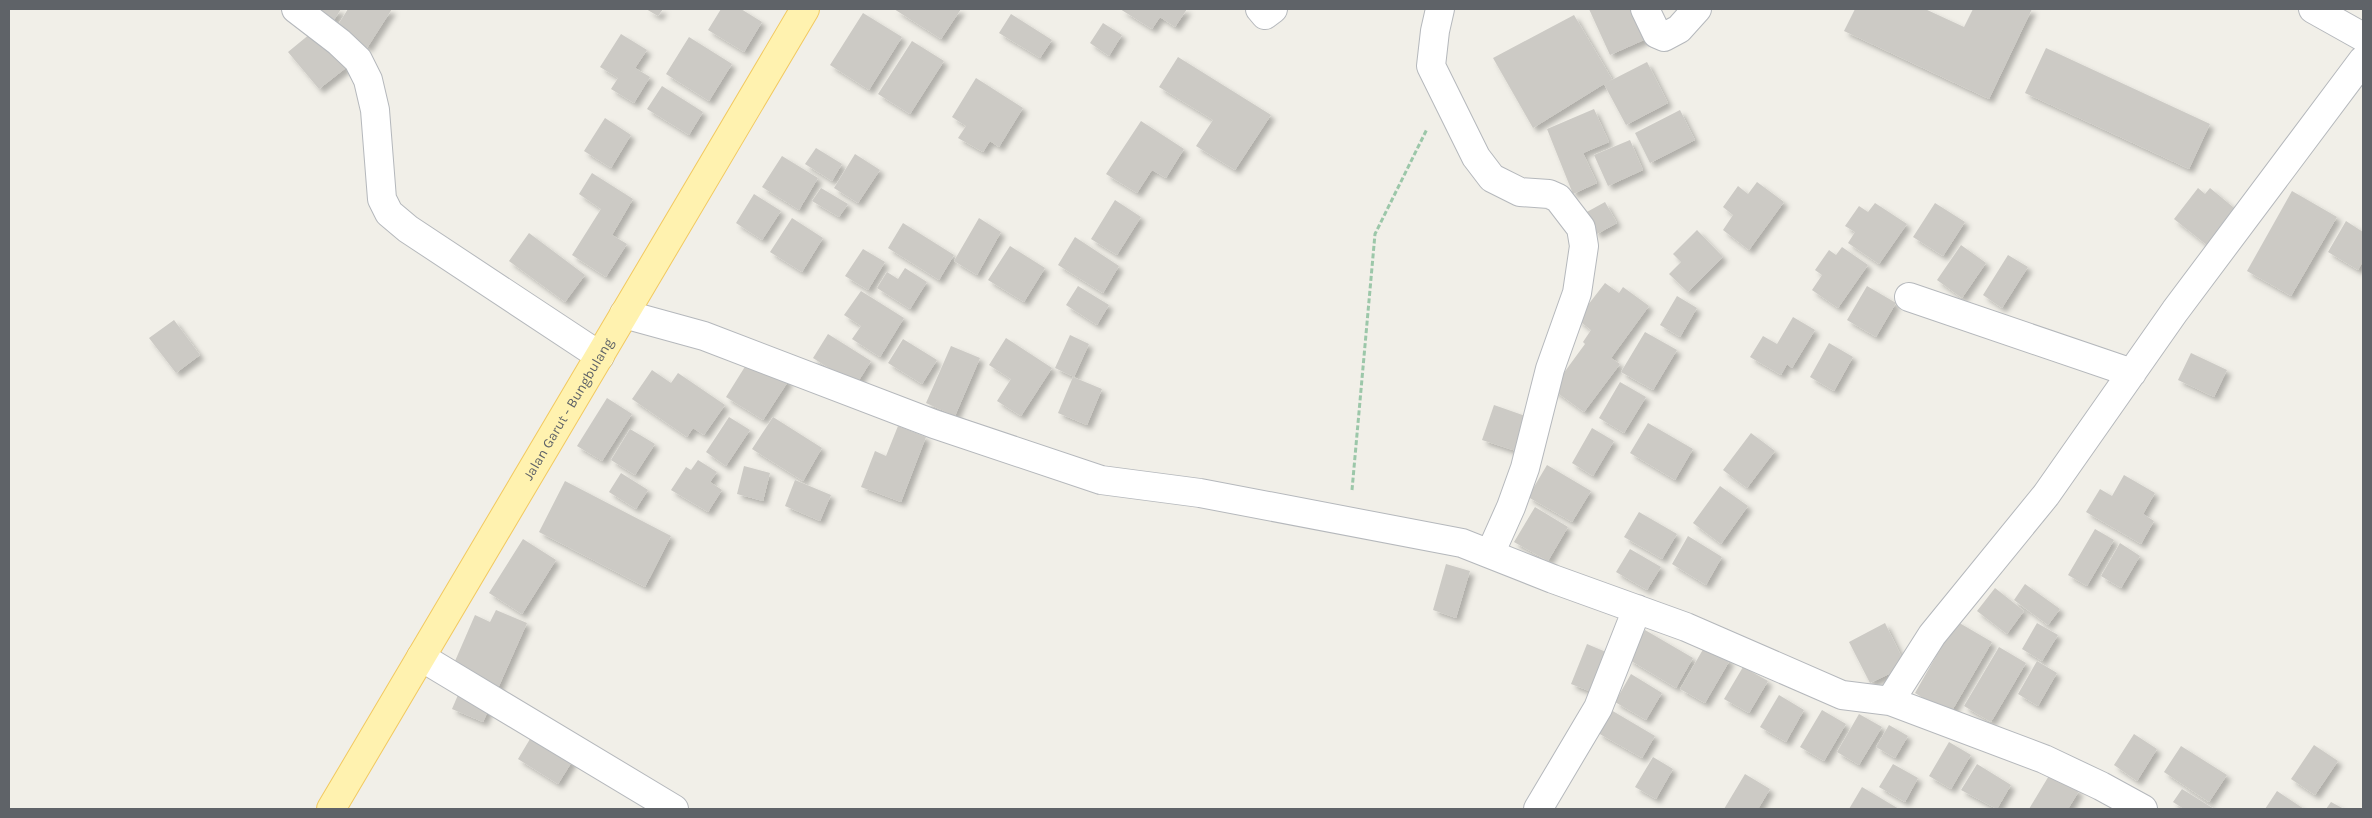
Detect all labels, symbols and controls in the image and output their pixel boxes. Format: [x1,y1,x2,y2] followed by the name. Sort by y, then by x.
[519,335,617,483] street label: Jalan Garut - Bungbulang

